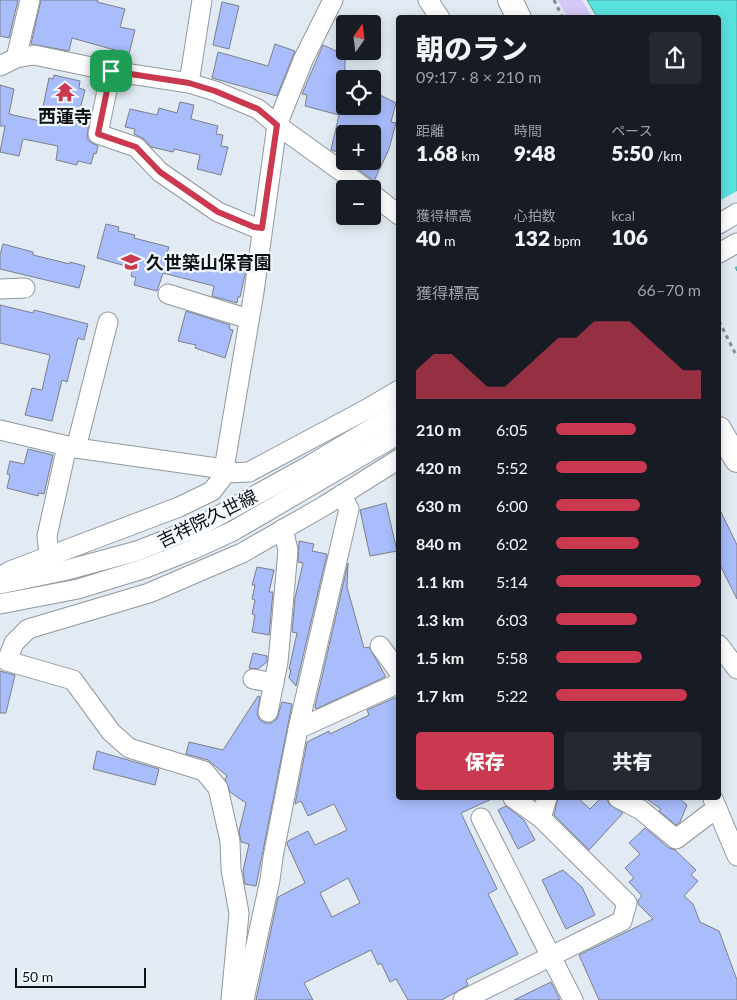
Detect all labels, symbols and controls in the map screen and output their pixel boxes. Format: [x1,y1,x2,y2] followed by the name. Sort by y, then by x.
[336,15,381,60] north arrow
[336,15,381,225] map controls
[416,31,528,65] text: 朝のラン
[649,32,701,84] button: share
[90,50,132,92] pin
[97,57,125,85] icon: arrive
[416,67,541,86] text: 09:17 · 8 × 210 m
[336,70,381,115] button: locate
[54,81,76,103] temple icon: 西蓮寺
[38,105,92,127] place label: 西蓮寺
[416,122,444,139] text: 距離
[514,122,542,139] text: 時間
[611,122,653,139] text: ペース
[336,125,381,170] button: +
[416,140,458,165] text: 1.68
[514,140,556,165] text: 9:48
[611,140,653,165] text: 5:50
[458,147,480,164] text: km
[653,147,682,164] text: /km
[336,180,381,225] button: −
[416,207,472,224] text: 獲得標高
[514,207,556,224] text: 心拍数
[611,207,635,224] text: kcal
[611,224,648,249] text: 106
[416,225,440,250] text: 40
[514,225,550,250] text: 132
[440,232,455,249] text: m
[550,232,581,249] text: bpm
[120,251,142,273] school or university icon: 久世築山保育園
[146,251,272,273] place label: 久世築山保育園
[637,280,701,299] text: 66–70 m
[416,283,480,302] text: 獲得標高
[416,420,461,439] text: 210 m
[496,420,528,439] text: 6:05
[416,458,461,477] text: 420 m
[496,458,528,477] text: 5:52
[154,484,260,552] street label: 吉祥院久世線
[416,496,461,515] text: 630 m
[496,496,528,515] text: 6:00
[416,534,461,553] text: 840 m
[496,534,528,553] text: 6:02
[416,572,464,591] text: 1.1 km
[496,572,528,591] text: 5:14
[416,610,464,629] text: 1.3 km
[496,610,528,629] text: 6:03
[416,648,464,667] text: 1.5 km
[496,648,528,667] text: 5:58
[416,686,464,705] text: 1.7 km
[496,686,528,705] text: 5:22
[416,732,554,790] button: 保存
[564,732,701,790] button: 共有
[15,965,146,988] scale bar
[22,968,53,985] text: 50 m

